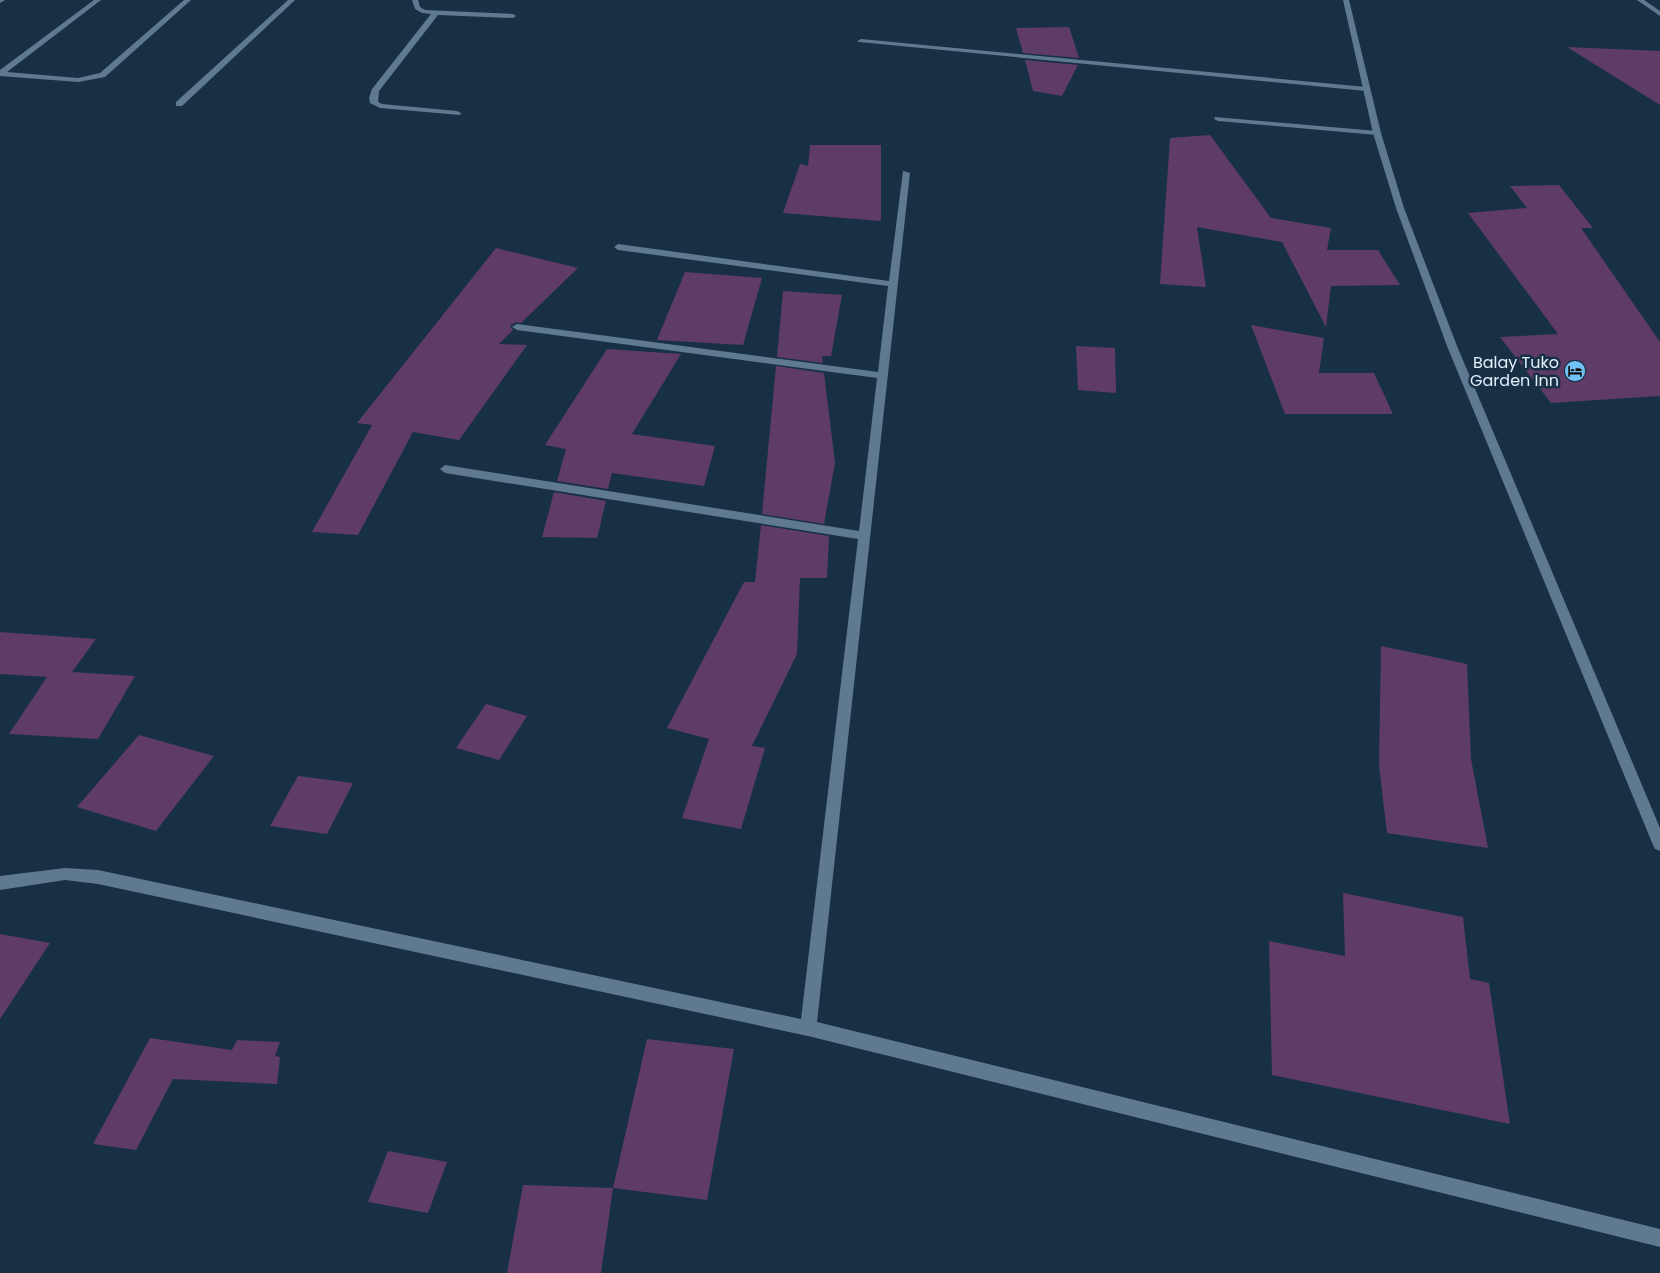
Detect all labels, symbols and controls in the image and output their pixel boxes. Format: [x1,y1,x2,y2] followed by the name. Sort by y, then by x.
[1470,351,1559,392] place label: Balay Tuko Garden Inn
[1563,359,1587,383] hotel icon: Balay Tuko Garden Inn

